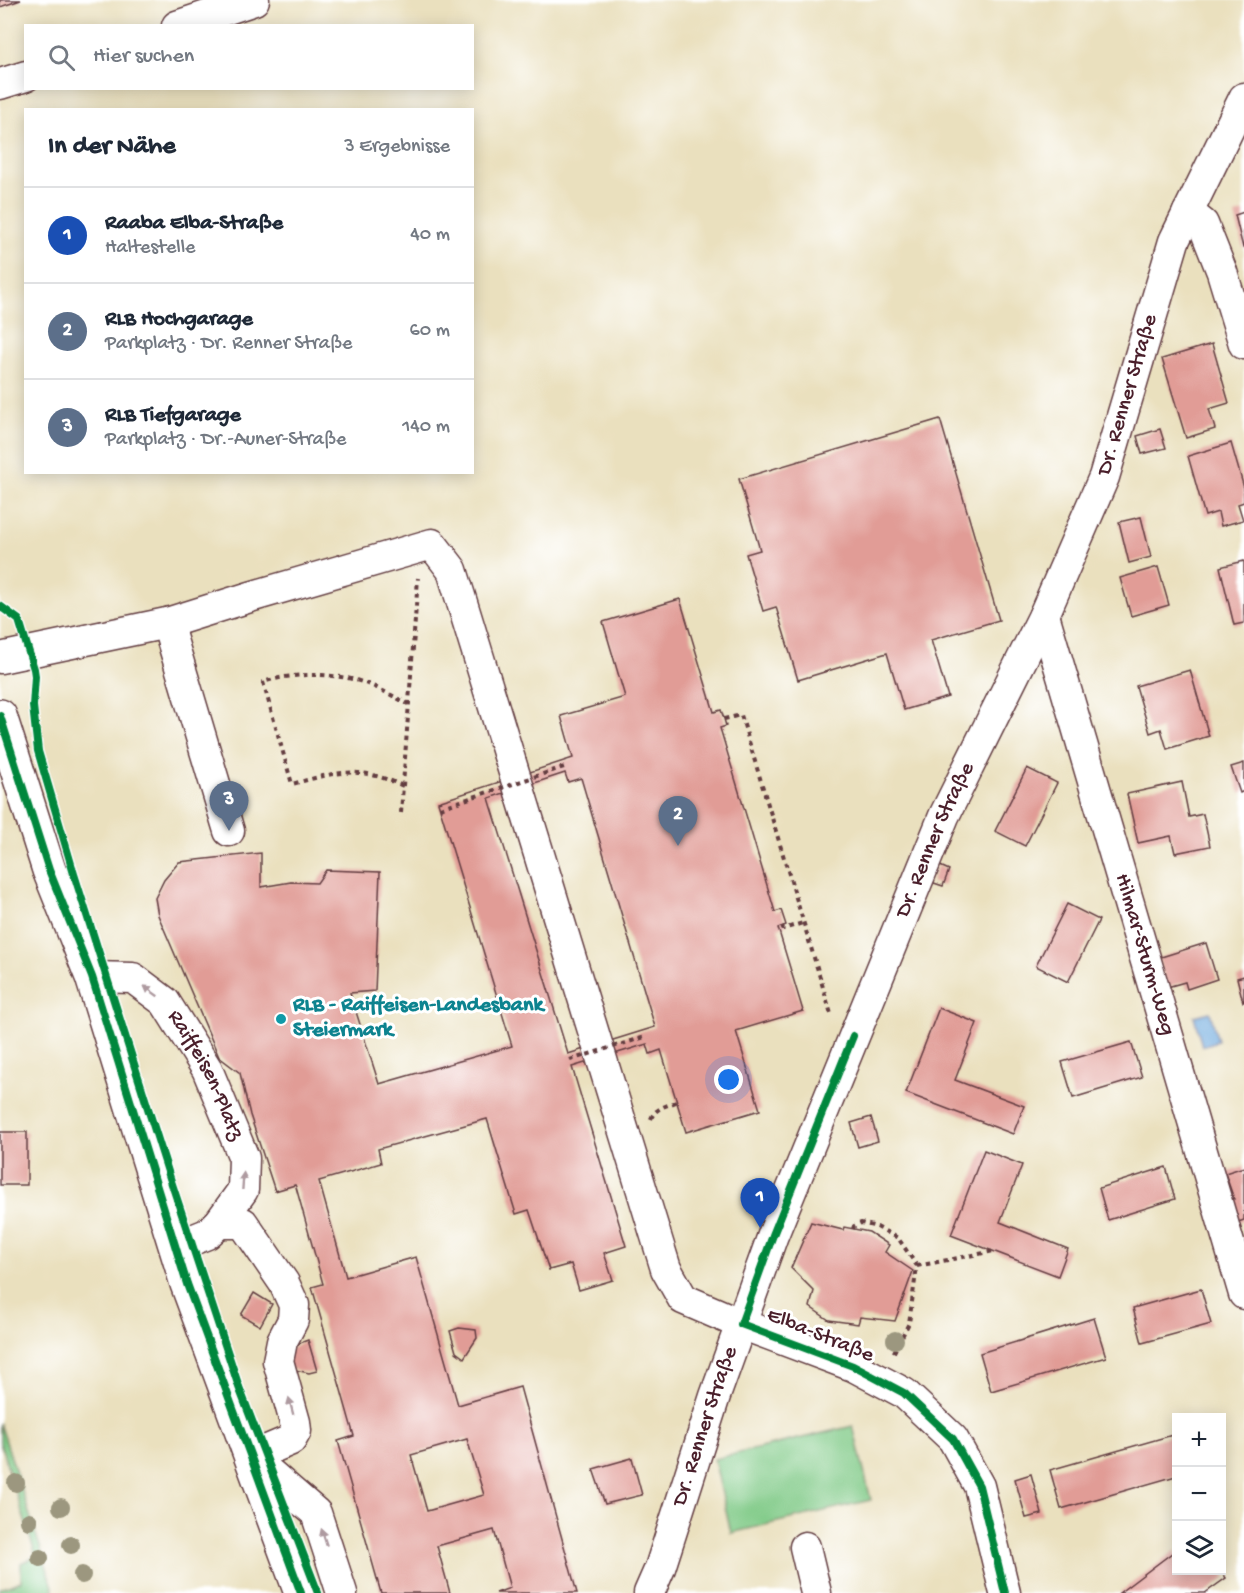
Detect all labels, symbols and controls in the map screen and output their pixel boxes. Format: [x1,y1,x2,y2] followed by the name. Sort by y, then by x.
[24,24,474,90] search box
[45,41,78,74] icon: search
[93,44,194,70] text: Hier suchen
[48,132,176,163] text: In der Nähe
[344,136,450,159] text: 3 Ergebnisse
[105,211,283,237] text: Raaba Elba-Straße
[63,224,72,247] text: 1
[410,224,450,247] text: 40 m
[105,237,195,260] text: Haltestelle
[105,307,253,333] text: RLB Hochgarage
[1092,311,1165,480] street label: Dr. Renner Straße
[63,320,72,343] text: 2
[410,320,450,343] text: 60 m
[105,333,352,356] text: Parkplatz · Dr. Renner Straße
[105,403,241,429] text: RLB Tiefgarage
[62,416,73,439] text: 3
[402,416,450,439] text: 140 m
[105,429,346,452] text: Parkplatz · Dr.-Auner-Straße
[890,758,982,923] street label: Dr. Renner Straße
[210,782,248,831] pin: 3
[658,796,698,846] pin: 2
[1108,871,1180,1038] street label: Hilmar-Sturm-Weg
[143,986,158,998] one-way arrow
[292,993,545,1044] place label: RLB - Raiffeisen-Landesbank Steiermark
[161,1006,249,1146] street label: Raiffeisen-Platz
[274,1012,288,1026] marker: RLB - Raiffeisen-Landesbank Steiermark
[714,1065,743,1094] your location
[238,1171,247,1190] one-way arrow
[740,1178,780,1228] pin: 1
[763,1303,878,1369] street label: Elba-Straße
[667,1343,745,1511] street label: Dr. Renner Straße
[285,1397,295,1415] one-way arrow
[1172,1413,1226,1575] map controls
[1172,1413,1226,1467] button: +
[1172,1467,1226,1521] button: −
[1172,1521,1226,1575] button: layers
[319,1528,328,1546] one-way arrow

